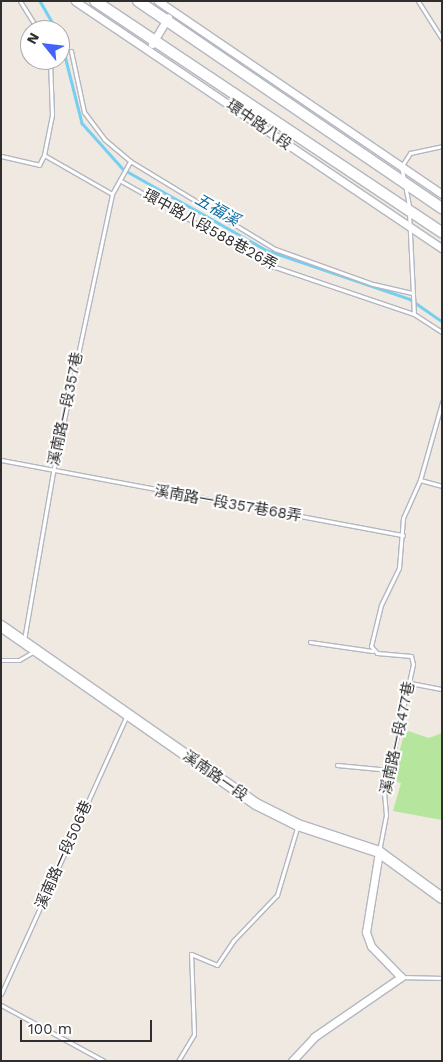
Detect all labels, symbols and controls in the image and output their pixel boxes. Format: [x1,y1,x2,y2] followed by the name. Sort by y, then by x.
[20,20,70,70] north arrow
[23,30,42,47] text: N
[223,96,295,154] street label: 環中路八段
[140,186,280,274] street label: 環中路八段588巷26弄
[191,190,243,230] water label: 五福溪
[45,350,87,468] street label: 溪南路一段357巷
[153,482,303,526] street label: 溪南路一段357巷68弄
[377,680,419,796] street label: 溪南路一段477巷
[179,747,251,805] street label: 溪南路一段
[32,798,96,912] street label: 溪南路一段506巷
[22,1010,155,1042] scale bar
[28,1020,72,1038] text: 100 m

